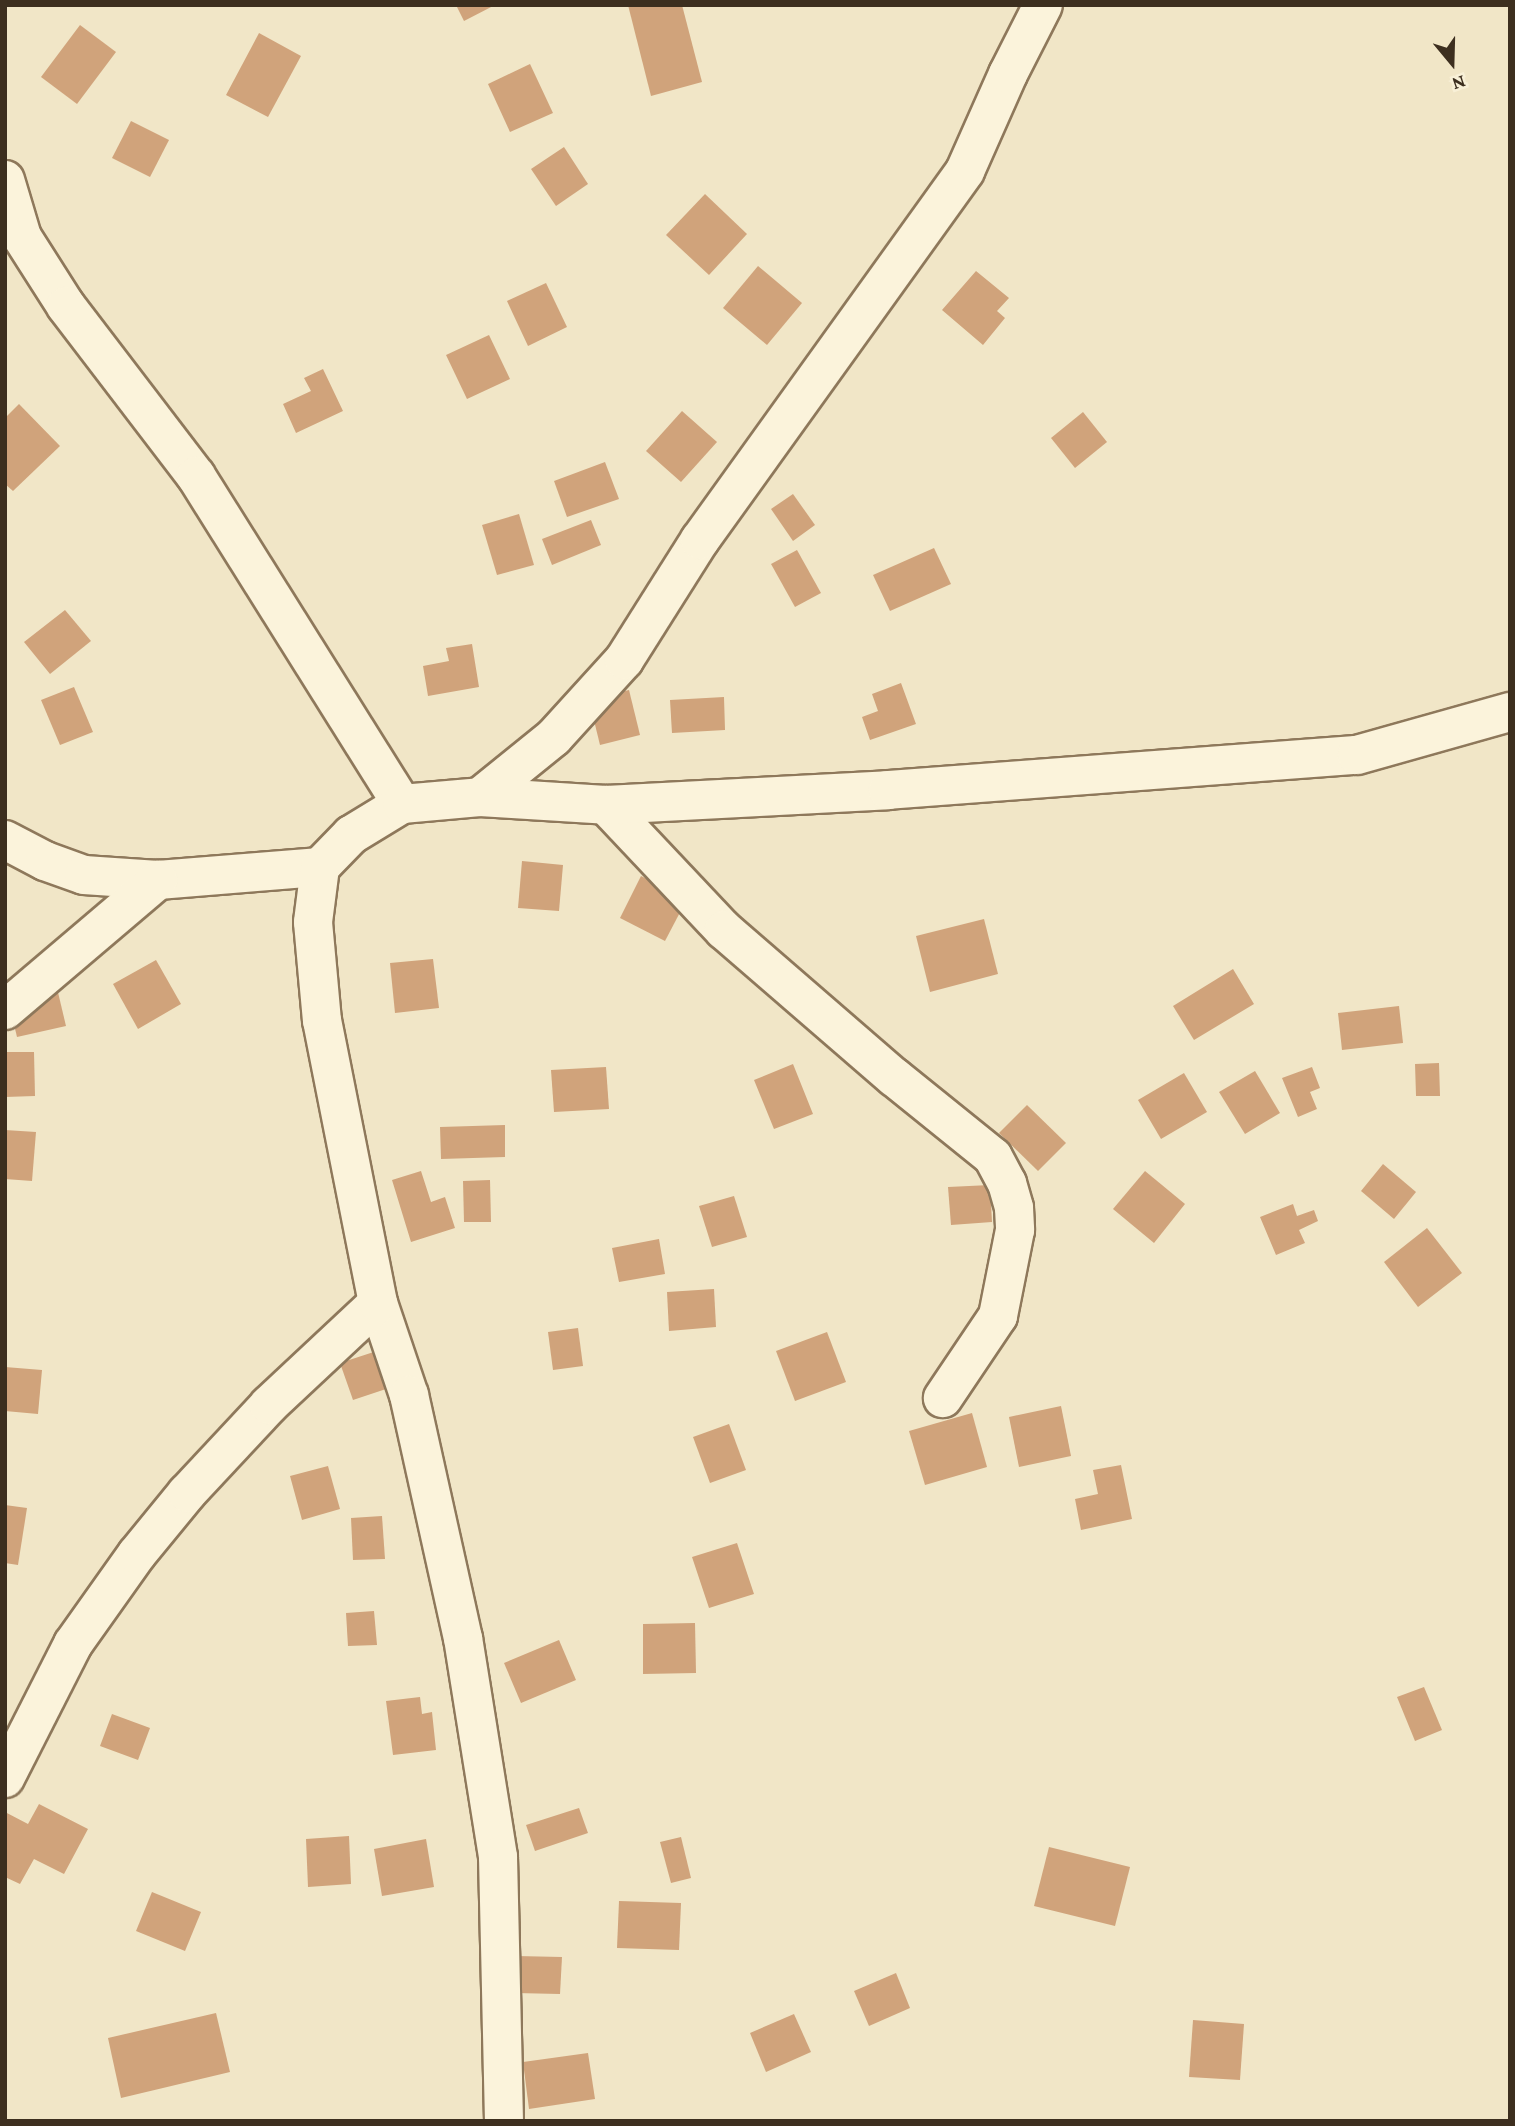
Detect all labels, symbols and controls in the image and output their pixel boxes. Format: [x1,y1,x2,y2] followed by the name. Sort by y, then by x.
[1417,28,1487,98] north arrow
[1449,71,1469,95] text: N

